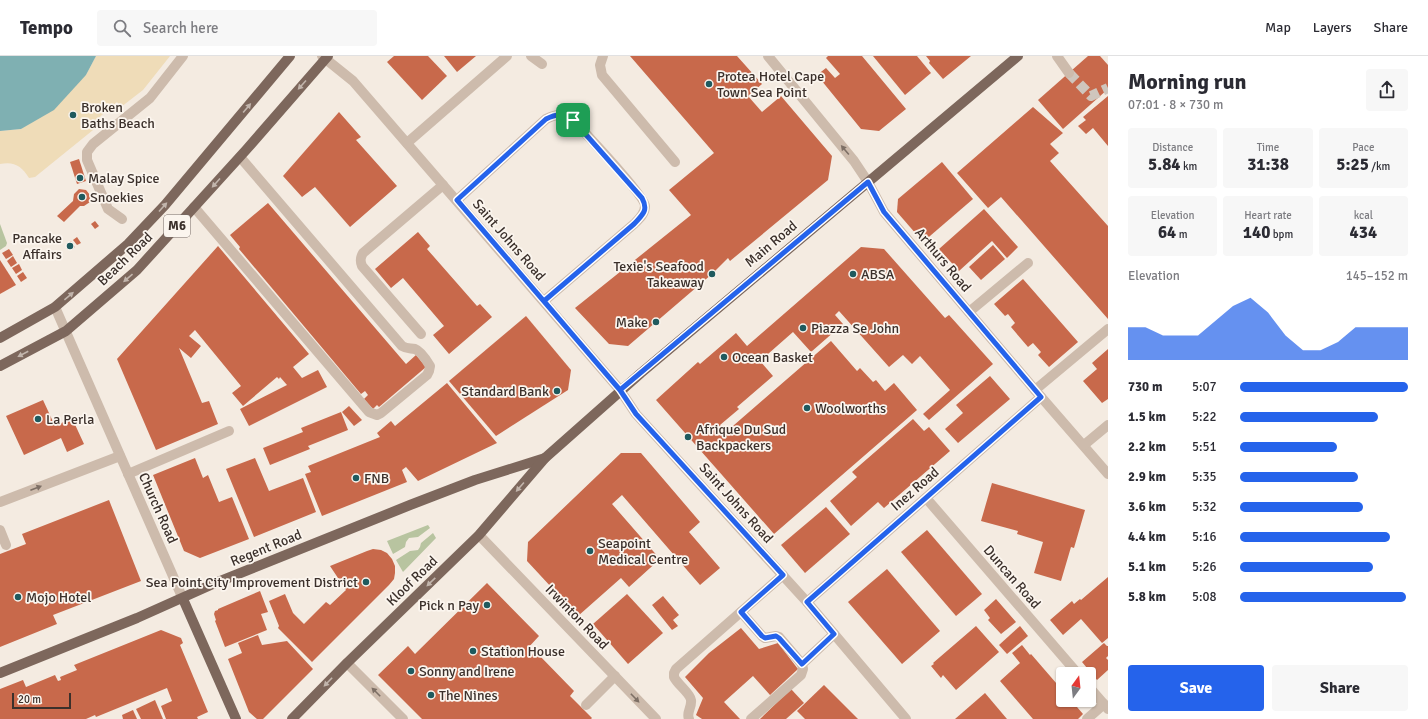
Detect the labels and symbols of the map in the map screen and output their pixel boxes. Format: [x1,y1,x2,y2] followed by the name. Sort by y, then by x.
[717,68,824,101] place label: Protea Hotel Cape Town Sea Point
[704,79,714,89] marker: Protea Hotel Cape Town Sea Point
[297,80,307,90] one-way arrow
[81,99,155,132] place label: Broken Baths Beach
[243,102,252,113] one-way arrow
[556,103,590,137] pin
[68,110,78,120] marker: Broken Baths Beach
[840,145,849,156] one-way arrow
[88,170,160,187] place label: Malay Spice
[75,173,85,183] marker: Malay Spice
[211,178,221,188] one-way arrow
[90,189,144,206] place label: Snoekies
[77,192,87,202] marker: Snoekies
[469,196,549,284] street label: Saint Johns Road
[158,202,168,212] one-way arrow
[164,215,190,237] road number: M6
[741,217,801,271] street label: Main Road
[911,224,975,296] street label: Arthurs Road
[94,229,156,289] street label: Beach Road
[12,230,62,263] place label: Pancake Affairs
[65,241,75,251] marker: Pancake Affairs
[613,258,704,291] place label: Texie's Seafood Takeaway
[861,266,895,283] place label: ABSA
[707,269,717,279] marker: Texie's Seafood Takeaway
[848,269,858,279] marker: ABSA
[123,273,133,283] one-way arrow
[63,291,74,300] one-way arrow
[616,314,648,331] place label: Make
[651,317,661,327] marker: Make
[811,320,899,337] place label: Piazza Se John
[798,323,808,333] marker: Piazza Se John
[732,349,813,366] place label: Ocean Basket
[17,350,29,357] one-way arrow
[719,352,729,362] marker: Ocean Basket
[461,383,549,400] place label: Standard Bank
[552,386,562,396] marker: Standard Bank
[815,400,886,417] place label: Woolworths
[802,403,812,413] marker: Woolworths
[46,411,94,428] place label: La Perla
[33,414,43,424] marker: La Perla
[696,421,786,454] place label: Afrique Du Sud Backpackers
[683,432,693,442] marker: Afrique Du Sud Backpackers
[695,459,777,547] street label: Saint Johns Road
[888,464,942,514] street label: Inez Road
[135,470,181,546] street label: Church Road
[364,470,389,487] place label: FNB
[351,473,361,483] marker: FNB
[515,482,524,492] one-way arrow
[31,484,43,490] one-way arrow
[228,526,304,570] street label: Regent Road
[598,535,688,568] place label: Seapoint Medical Centre
[980,542,1044,612] street label: Duncan Road
[585,546,595,556] marker: Seapoint Medical Centre
[383,552,441,610] street label: Kloof Road
[146,574,358,591] place label: Sea Point City Improvement District
[361,577,371,587] marker: Sea Point City Improvement District
[426,577,436,586] one-way arrow
[542,581,612,653] street label: Irwinton Road
[26,589,91,606] place label: Mojo Hotel
[13,592,23,602] marker: Mojo Hotel
[419,597,479,614] place label: Pick n Pay
[482,600,492,610] marker: Pick n Pay
[481,643,565,660] place label: Station House
[468,646,478,656] marker: Station House
[419,663,515,680] place label: Sonny and Irene
[406,666,416,676] marker: Sonny and Irene
[1056,667,1096,707] north arrow
[323,677,333,687] one-way arrow
[371,687,381,697] one-way arrow
[439,687,498,704] place label: The Nines
[426,690,436,700] marker: The Nines
[12,691,71,710] scale bar
[630,693,639,702] one-way arrow

